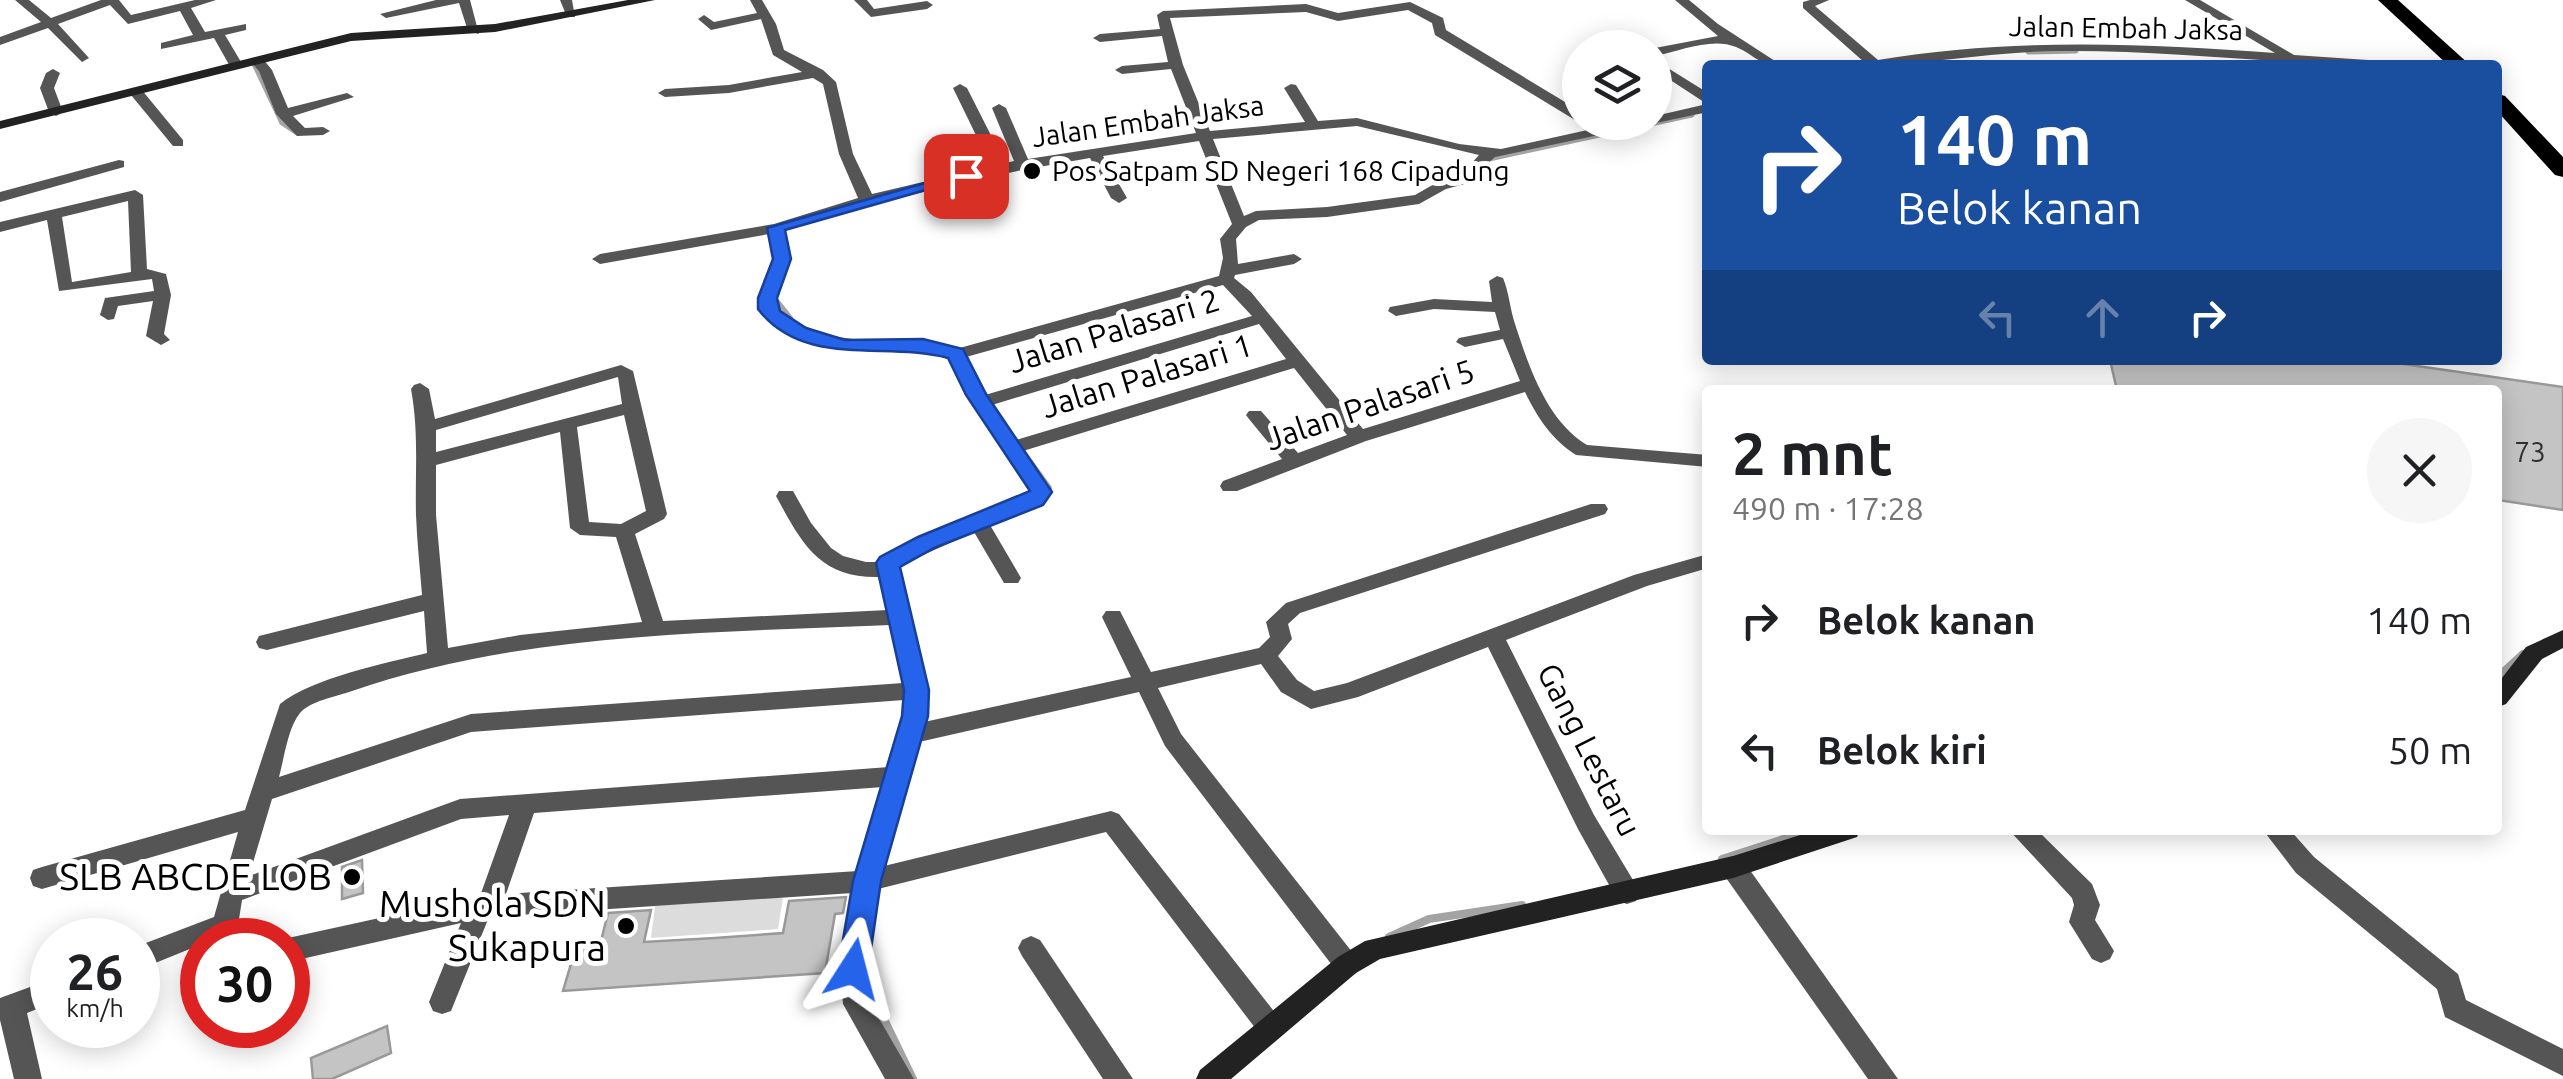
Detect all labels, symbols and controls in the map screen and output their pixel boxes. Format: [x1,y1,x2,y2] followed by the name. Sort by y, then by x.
[2009,10,2243,45] street label: Jalan Embah Jaksa
[1562,30,1672,140] map controls
[1562,30,1672,140] button: layers
[1030,89,1266,152] street label: Jalan Embah Jaksa
[1732,100,1862,230] icon: right
[1897,100,2092,178] text: 140 m
[924,134,1009,219] pin
[939,149,994,204] icon: arrive
[1052,155,1510,186] place label: Pos Satpam SD Negeri 168 Cipadung
[1021,160,1043,182] marker: Pos Satpam SD Negeri 168 Cipadung
[1897,182,2142,233] text: Belok kanan
[1004,281,1223,379] street label: Jalan Palasari 2
[1970,290,2025,345] icon: left
[2075,290,2130,345] icon: ahead
[2180,290,2235,345] icon: right
[1037,326,1256,424] street label: Jalan Palasari 1
[1261,351,1479,457] street label: Jalan Palasari 5
[2367,418,2472,523] button: close
[1732,419,1893,486] text: 2 mnt
[2514,436,2546,467] house number: 73
[1732,490,1924,526] text: 490 m · 17:28
[1732,593,1787,648] icon: right
[1817,599,2036,641] text: Belok kanan
[2366,599,2472,641] text: 140 m
[1531,657,1649,842] street label: Gang Lestaru
[1732,723,1787,778] icon: left
[1817,729,1987,771] text: Belok kiri
[2388,729,2472,771] text: 50 m
[59,855,332,897] place label: SLB ABCDE LOB
[341,866,363,888] marker: SLB ABCDE LOB
[379,882,606,968] place label: Mushola SDN Sukapura
[615,915,637,937] marker: Mushola SDN Sukapura
[801,917,905,1021] position arrow
[180,918,310,1048] speed limit sign: 30
[67,943,123,999] text: 26
[66,994,124,1022] text: km/h

